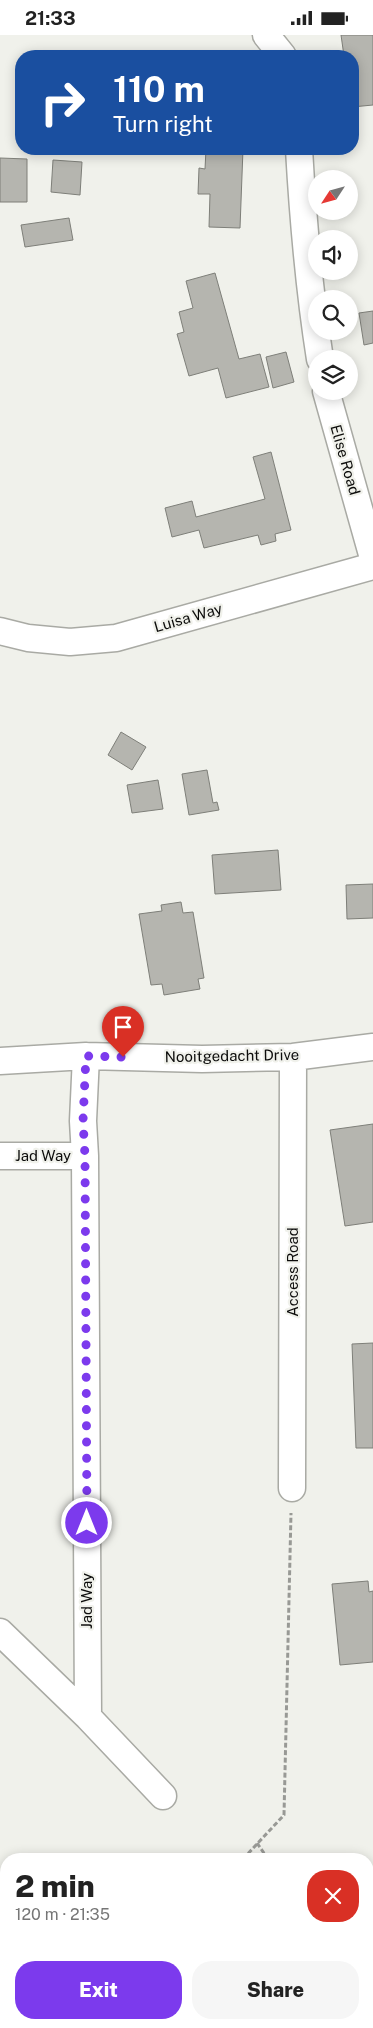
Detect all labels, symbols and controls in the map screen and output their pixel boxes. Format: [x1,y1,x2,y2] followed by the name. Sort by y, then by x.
[25,7,76,29] text: 21:33
[113,69,205,110] text: 110 m
[30,70,95,135] icon: right
[113,111,213,137] text: Turn right
[308,170,358,220] north arrow
[308,170,358,400] map controls
[308,230,358,280] button: sound
[308,290,358,340] button: search
[308,350,358,400] button: layers
[327,423,364,497] street label: Elise Road
[152,600,224,635] street label: Luisa Way
[102,1006,144,1057] pin
[109,1013,137,1041] icon: arrive
[165,1046,299,1065] street label: Nooitgedacht Drive
[15,1147,71,1164] street label: Jad Way
[284,1227,301,1317] street label: Access Road
[60,1496,112,1548] position arrow
[78,1573,95,1629] street label: Jad Way
[15,1868,95,1904] text: 2 min
[307,1870,359,1922] button: close
[15,1905,110,1924] text: 120 m · 21:35
[15,1961,182,2019] button: Exit
[192,1961,359,2019] button: Share

